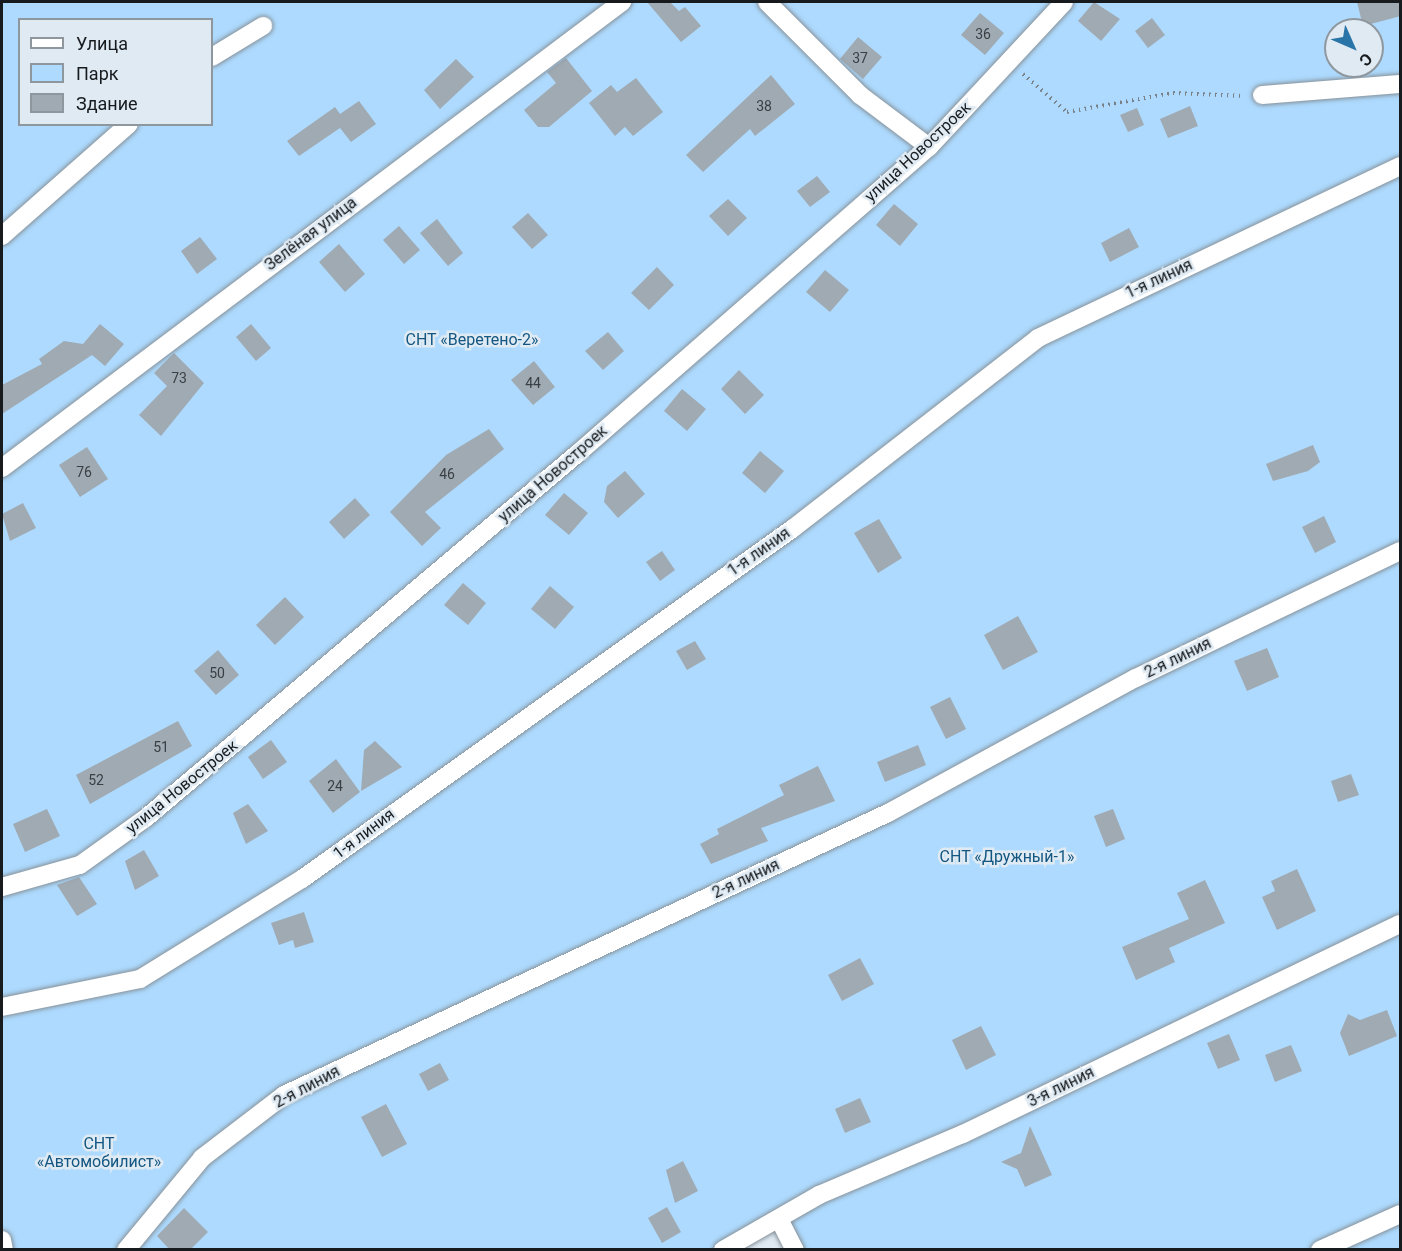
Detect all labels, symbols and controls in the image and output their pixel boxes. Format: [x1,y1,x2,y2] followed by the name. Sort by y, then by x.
[18,18,213,126] legend
[1324,18,1384,78] north arrow
[975,26,991,42] house number: 36
[76,33,128,54] text: Улица
[1355,49,1376,70] text: С
[852,50,868,66] house number: 37
[76,63,118,84] text: Парк
[76,93,138,114] text: Здание
[756,98,772,114] house number: 38
[861,98,975,206] street label: улица Новостроек
[261,193,361,275] street label: Зелёная улица
[1122,255,1196,303] street label: 1-я линия
[405,330,539,350] park label: СНТ «Веретено-2»
[171,370,187,386] house number: 73
[525,375,541,391] house number: 44
[495,421,611,527] street label: улица Новостроек
[76,464,92,480] house number: 76
[439,466,455,482] house number: 46
[724,524,794,580] street label: 1-я линия
[1141,634,1215,682] street label: 2-я линия
[209,665,225,681] house number: 50
[122,736,242,838] street label: улица Новостроек
[153,739,169,755] house number: 51
[88,772,104,788] house number: 52
[327,778,343,794] house number: 24
[330,805,398,863] street label: 1-я линия
[939,847,1075,867] park label: СНТ «Дружный-1»
[709,855,783,903] street label: 2-я линия
[271,1062,343,1112] street label: 2-я линия
[1024,1063,1098,1111] street label: 3-я линия
[37,1134,161,1172] park label: СНТ «Автомобилист»

